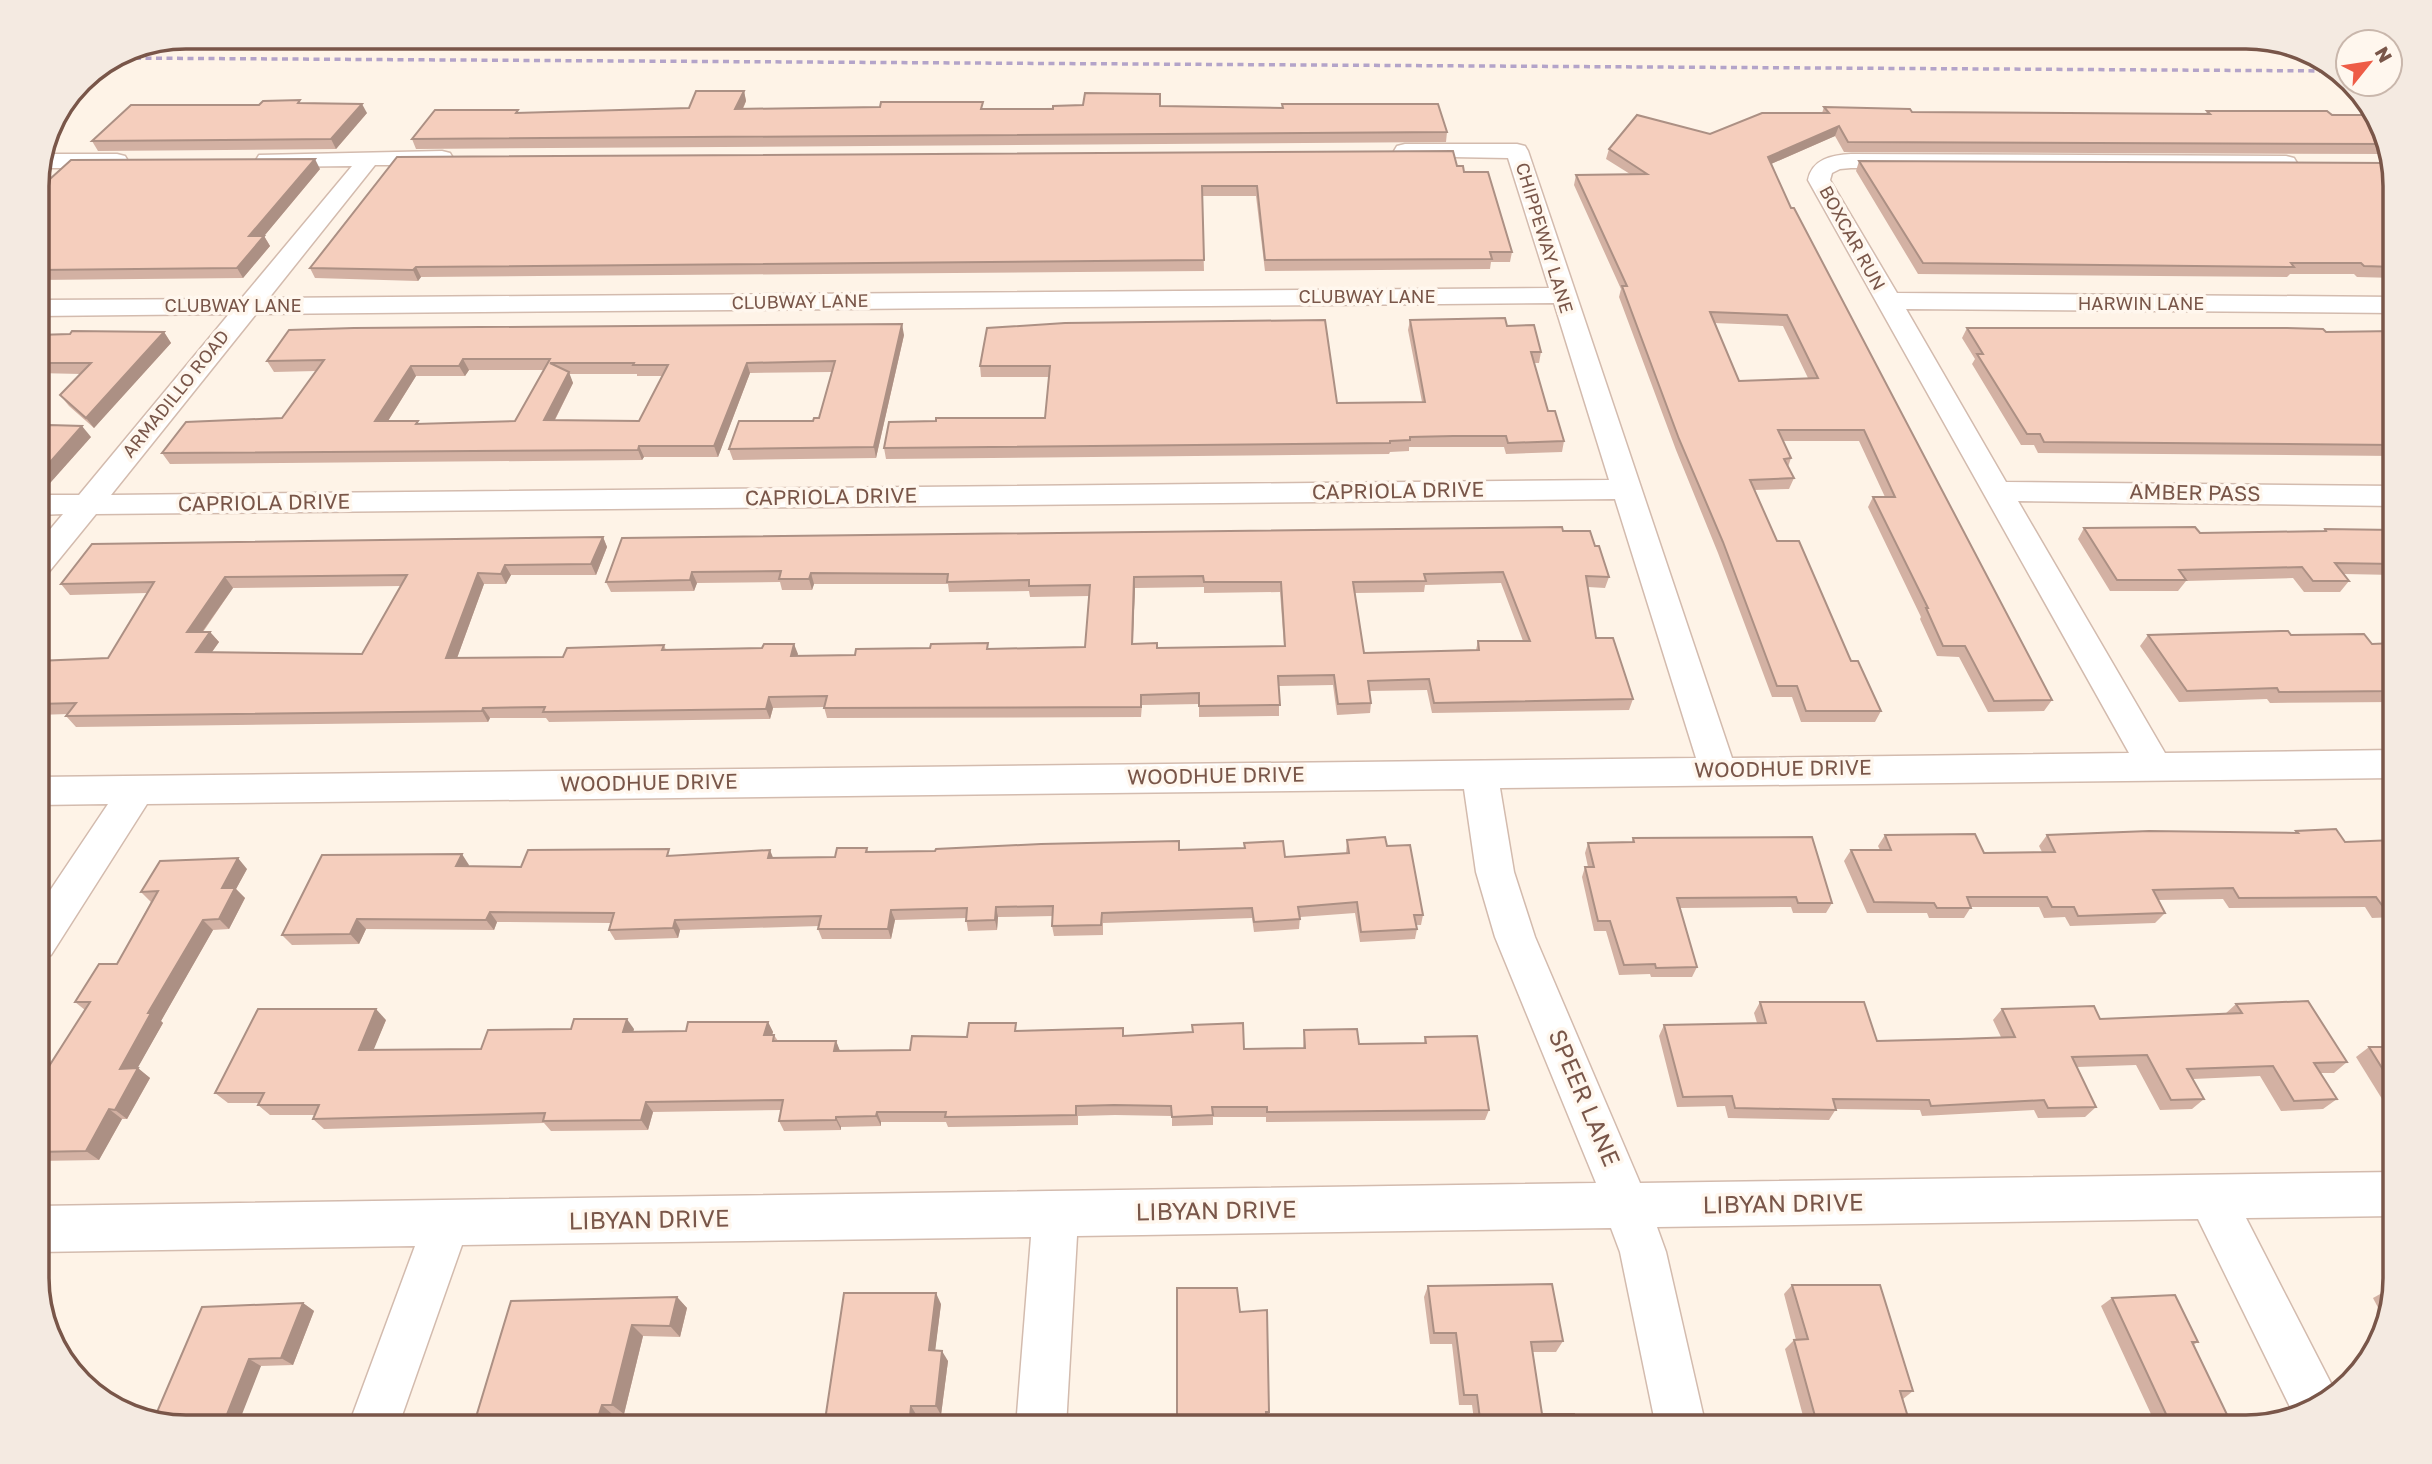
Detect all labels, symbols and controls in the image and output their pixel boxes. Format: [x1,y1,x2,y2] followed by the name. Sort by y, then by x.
[2334,28,2404,98] north arrow
[2371,42,2398,66] text: N
[1512,160,1578,316] street label: CHIPPEWAY LANE
[1815,181,1891,294] street label: BOXCAR RUN
[1299,285,1435,307] street label: CLUBWAY LANE
[731,289,869,313] street label: CLUBWAY LANE
[2078,292,2204,314] street label: HARWIN LANE
[165,294,301,316] street label: CLUBWAY LANE
[117,325,233,462] street label: ARMADILLO ROAD
[1312,475,1484,505] street label: CAPRIOLA DRIVE
[2129,478,2261,506] street label: AMBER PASS
[745,481,917,511] street label: CAPRIOLA DRIVE
[178,487,350,517] street label: CAPRIOLA DRIVE
[1694,753,1872,783] street label: WOODHUE DRIVE
[1127,760,1305,790] street label: WOODHUE DRIVE
[560,767,738,797] street label: WOODHUE DRIVE
[1544,1025,1627,1170] street label: SPEER LANE
[1702,1187,1864,1218] street label: LIBYAN DRIVE
[1135,1194,1297,1225] street label: LIBYAN DRIVE
[568,1203,730,1234] street label: LIBYAN DRIVE

